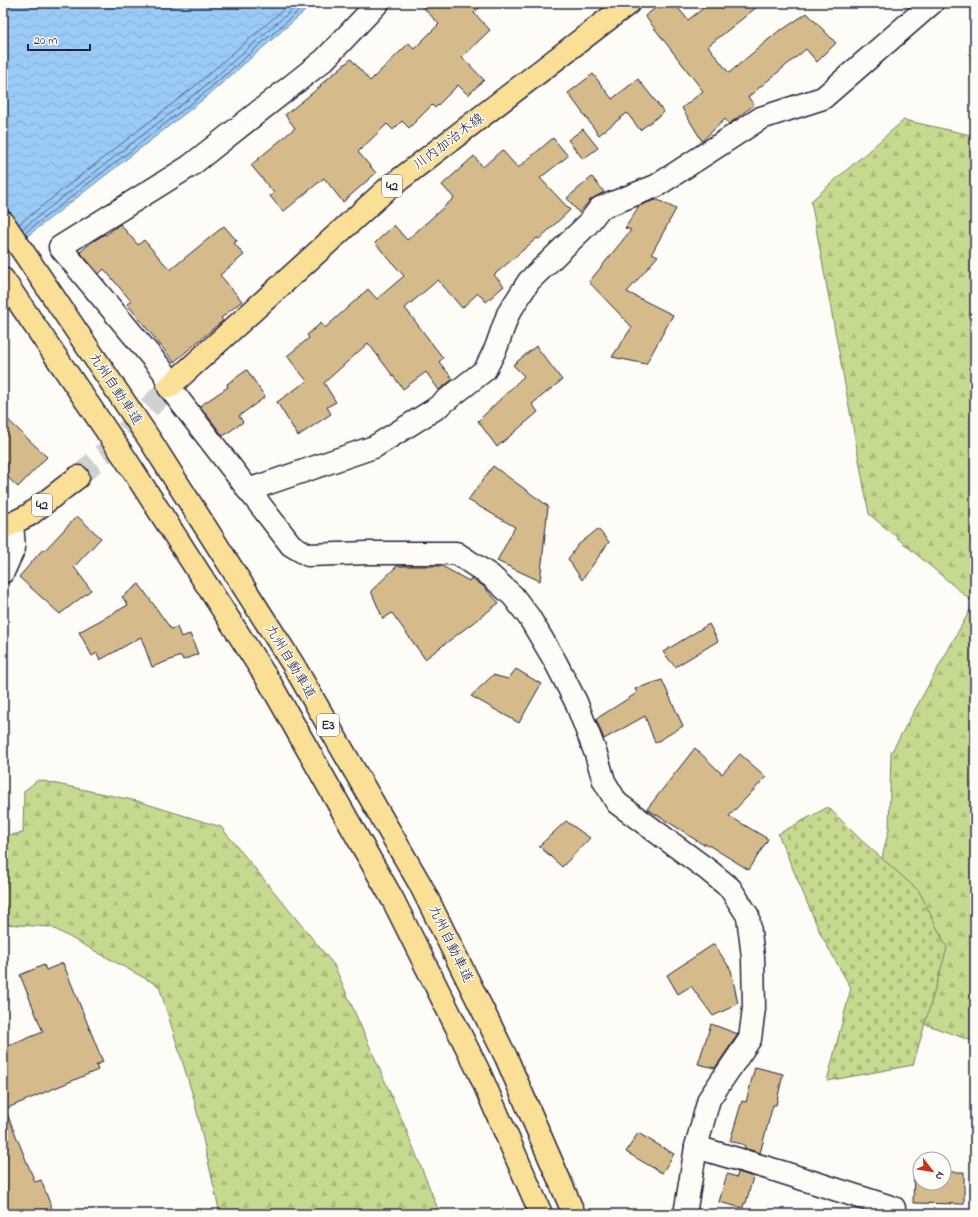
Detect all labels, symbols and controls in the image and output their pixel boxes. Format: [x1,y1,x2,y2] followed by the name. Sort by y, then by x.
[28,26,90,52] scale bar
[34,32,57,50] text: 20 m
[409,108,489,176] street label: 川内加治木線
[382,175,402,197] road number: 42
[83,348,147,430] street label: 九州自動車道
[32,494,52,516] road number: 42
[259,621,321,703] street label: 九州自動車道
[317,714,339,736] road number: E3
[422,902,478,986] street label: 九州自動車道
[912,1151,952,1191] north arrow
[931,1168,948,1183] text: N

